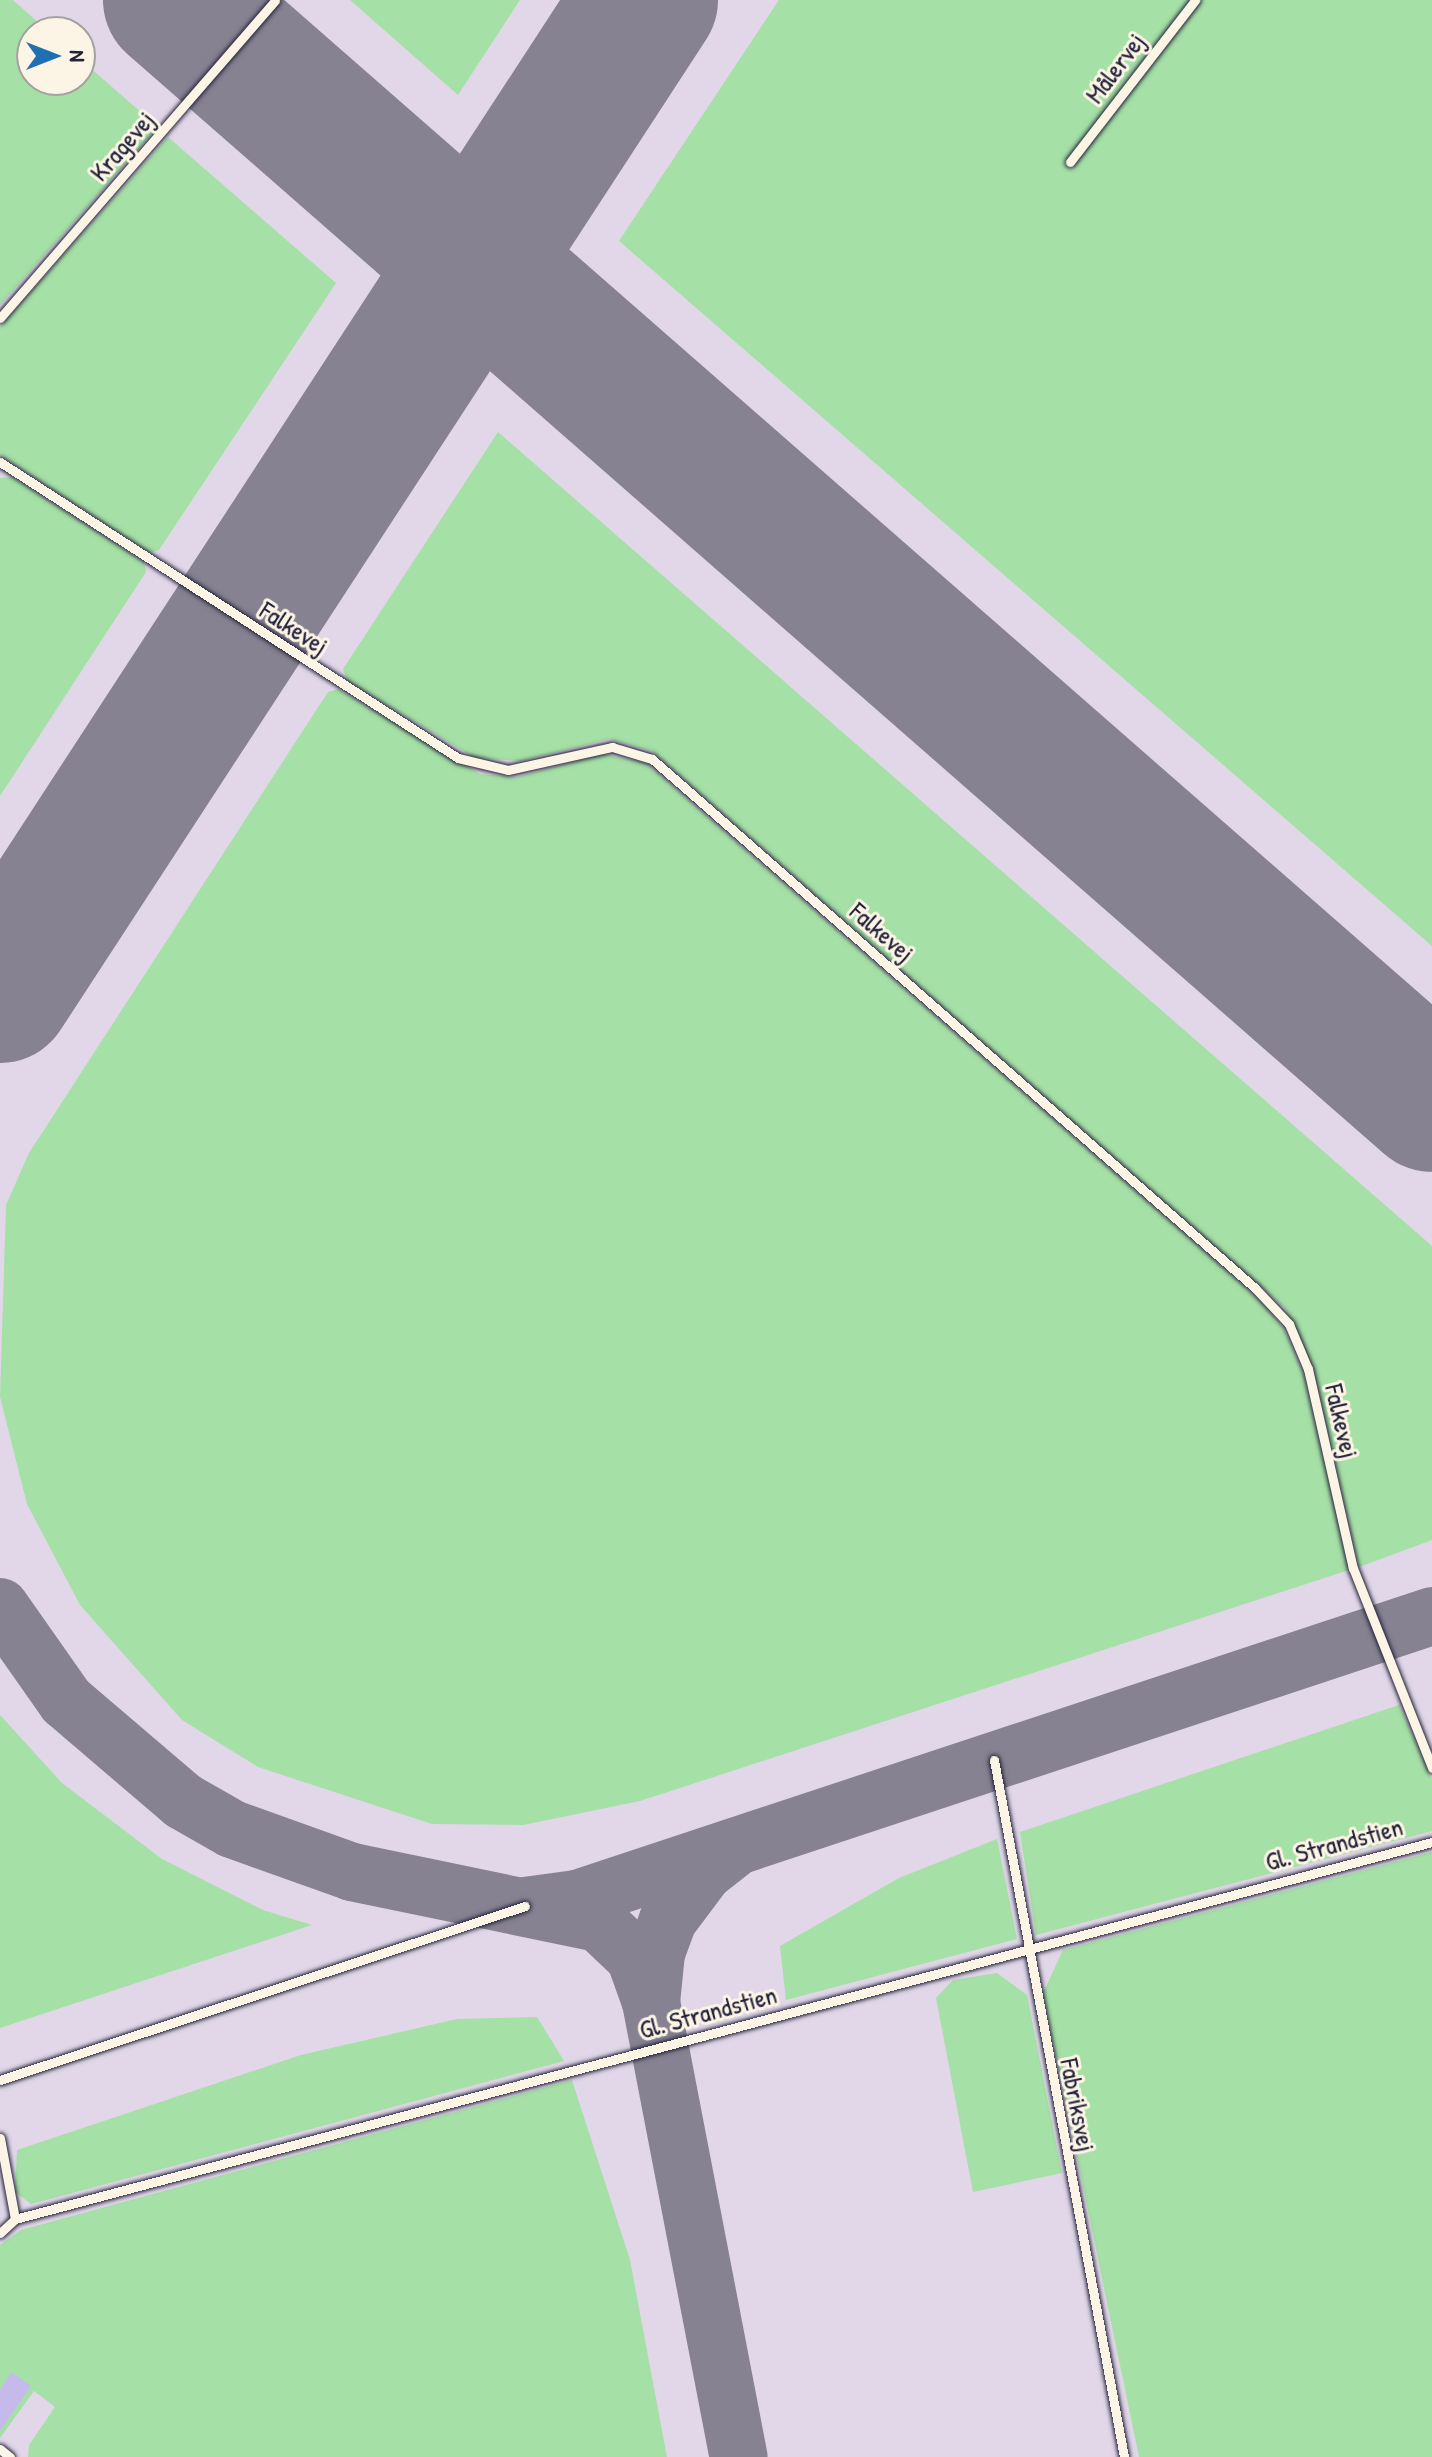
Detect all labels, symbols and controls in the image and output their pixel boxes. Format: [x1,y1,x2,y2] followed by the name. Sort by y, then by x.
[16,16,96,96] north arrow
[1079,27,1151,109] street label: Målervej
[63,50,93,62] text: N
[83,105,161,187] street label: Kragevej
[254,595,334,661] street label: Falkevej
[844,896,920,968] street label: Falkevej
[1318,1381,1366,1461] street label: Falkevej
[1262,1811,1406,1877] street label: Gl. Strandstien
[636,1979,780,2045] street label: Gl. Strandstien
[1054,2056,1102,2154] street label: Fabriksvej

